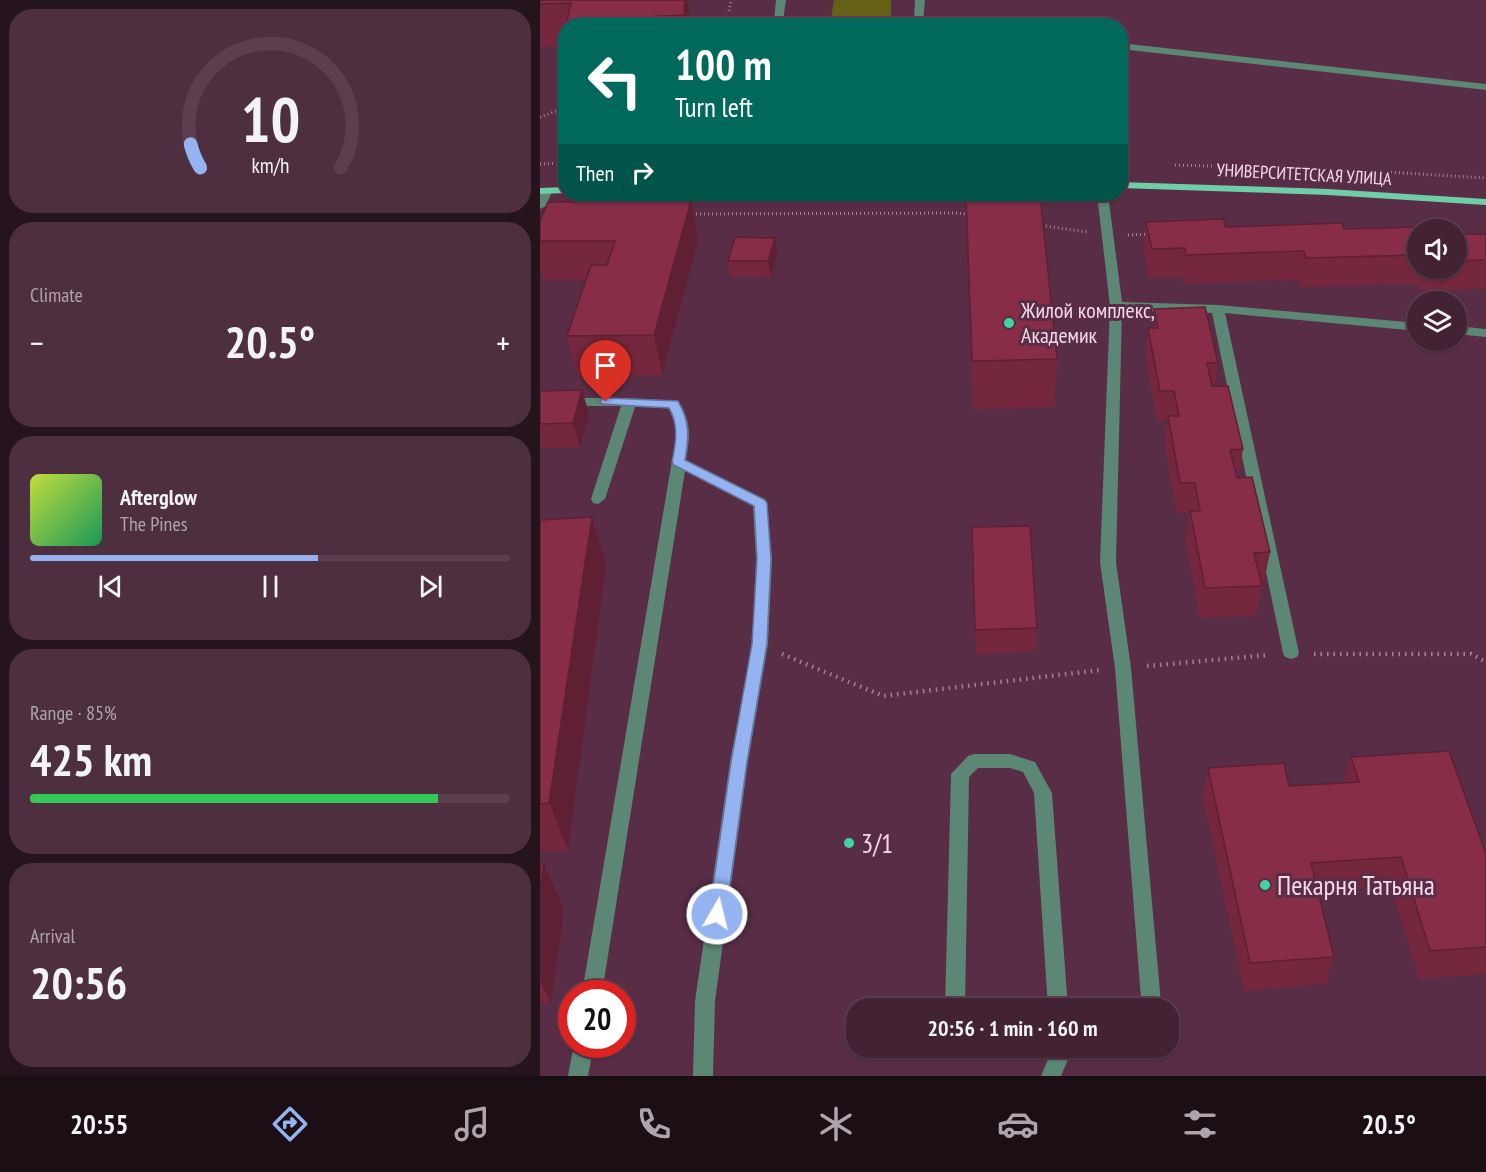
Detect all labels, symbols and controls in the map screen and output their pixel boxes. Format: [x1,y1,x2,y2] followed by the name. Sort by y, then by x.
[675,37,772,92] text: 100 m
[576,42,654,120] icon: left
[240,78,300,159] text: 10
[675,90,753,124] text: Turn left
[251,152,289,180] text: km/h
[626,156,659,189] icon: right
[1216,158,1393,190] street label: УНИВЕРСИТЕТСКАЯ УЛИЦА
[576,159,614,187] text: Then
[1407,219,1467,351] map controls
[1407,219,1467,279] button: sound
[30,282,83,308] text: Climate
[1407,291,1467,351] button: layers
[1020,296,1155,349] place label: Жилой комплекс, Академик
[225,312,315,370] text: 20.5°
[1002,316,1016,330] marker: Жилой комплекс, Академик
[30,321,44,364] text: −
[496,321,510,364] text: +
[580,340,631,402] pin
[589,349,622,382] icon: arrive
[120,483,197,511] text: Afterglow
[120,511,187,537] text: The Pines
[94,570,127,603] icon: previous
[254,570,287,603] icon: pause
[414,570,447,603] icon: next
[30,700,117,726] text: Range · 85%
[30,730,152,788] text: 425 km
[861,826,893,860] place label: 3/1
[842,836,856,850] marker: 3/1
[1277,868,1435,902] place label: Пекарня Татьяна
[1258,878,1272,892] marker: Пекарня Татьяна
[685,882,749,946] position arrow
[30,923,75,949] text: Arrival
[30,953,127,1011] text: 20:56
[558,980,636,1058] speed limit sign: 20
[927,1014,1098,1042] text: 20:56 · 1 min · 160 m
[269,1103,311,1145] icon: directions
[451,1103,493,1145] icon: music
[633,1103,675,1145] icon: phone
[815,1103,857,1145] icon: climate
[997,1103,1039,1145] icon: car
[1179,1103,1221,1145] icon: filters
[70,1107,128,1141] text: 20:55
[1362,1107,1416,1141] text: 20.5°

